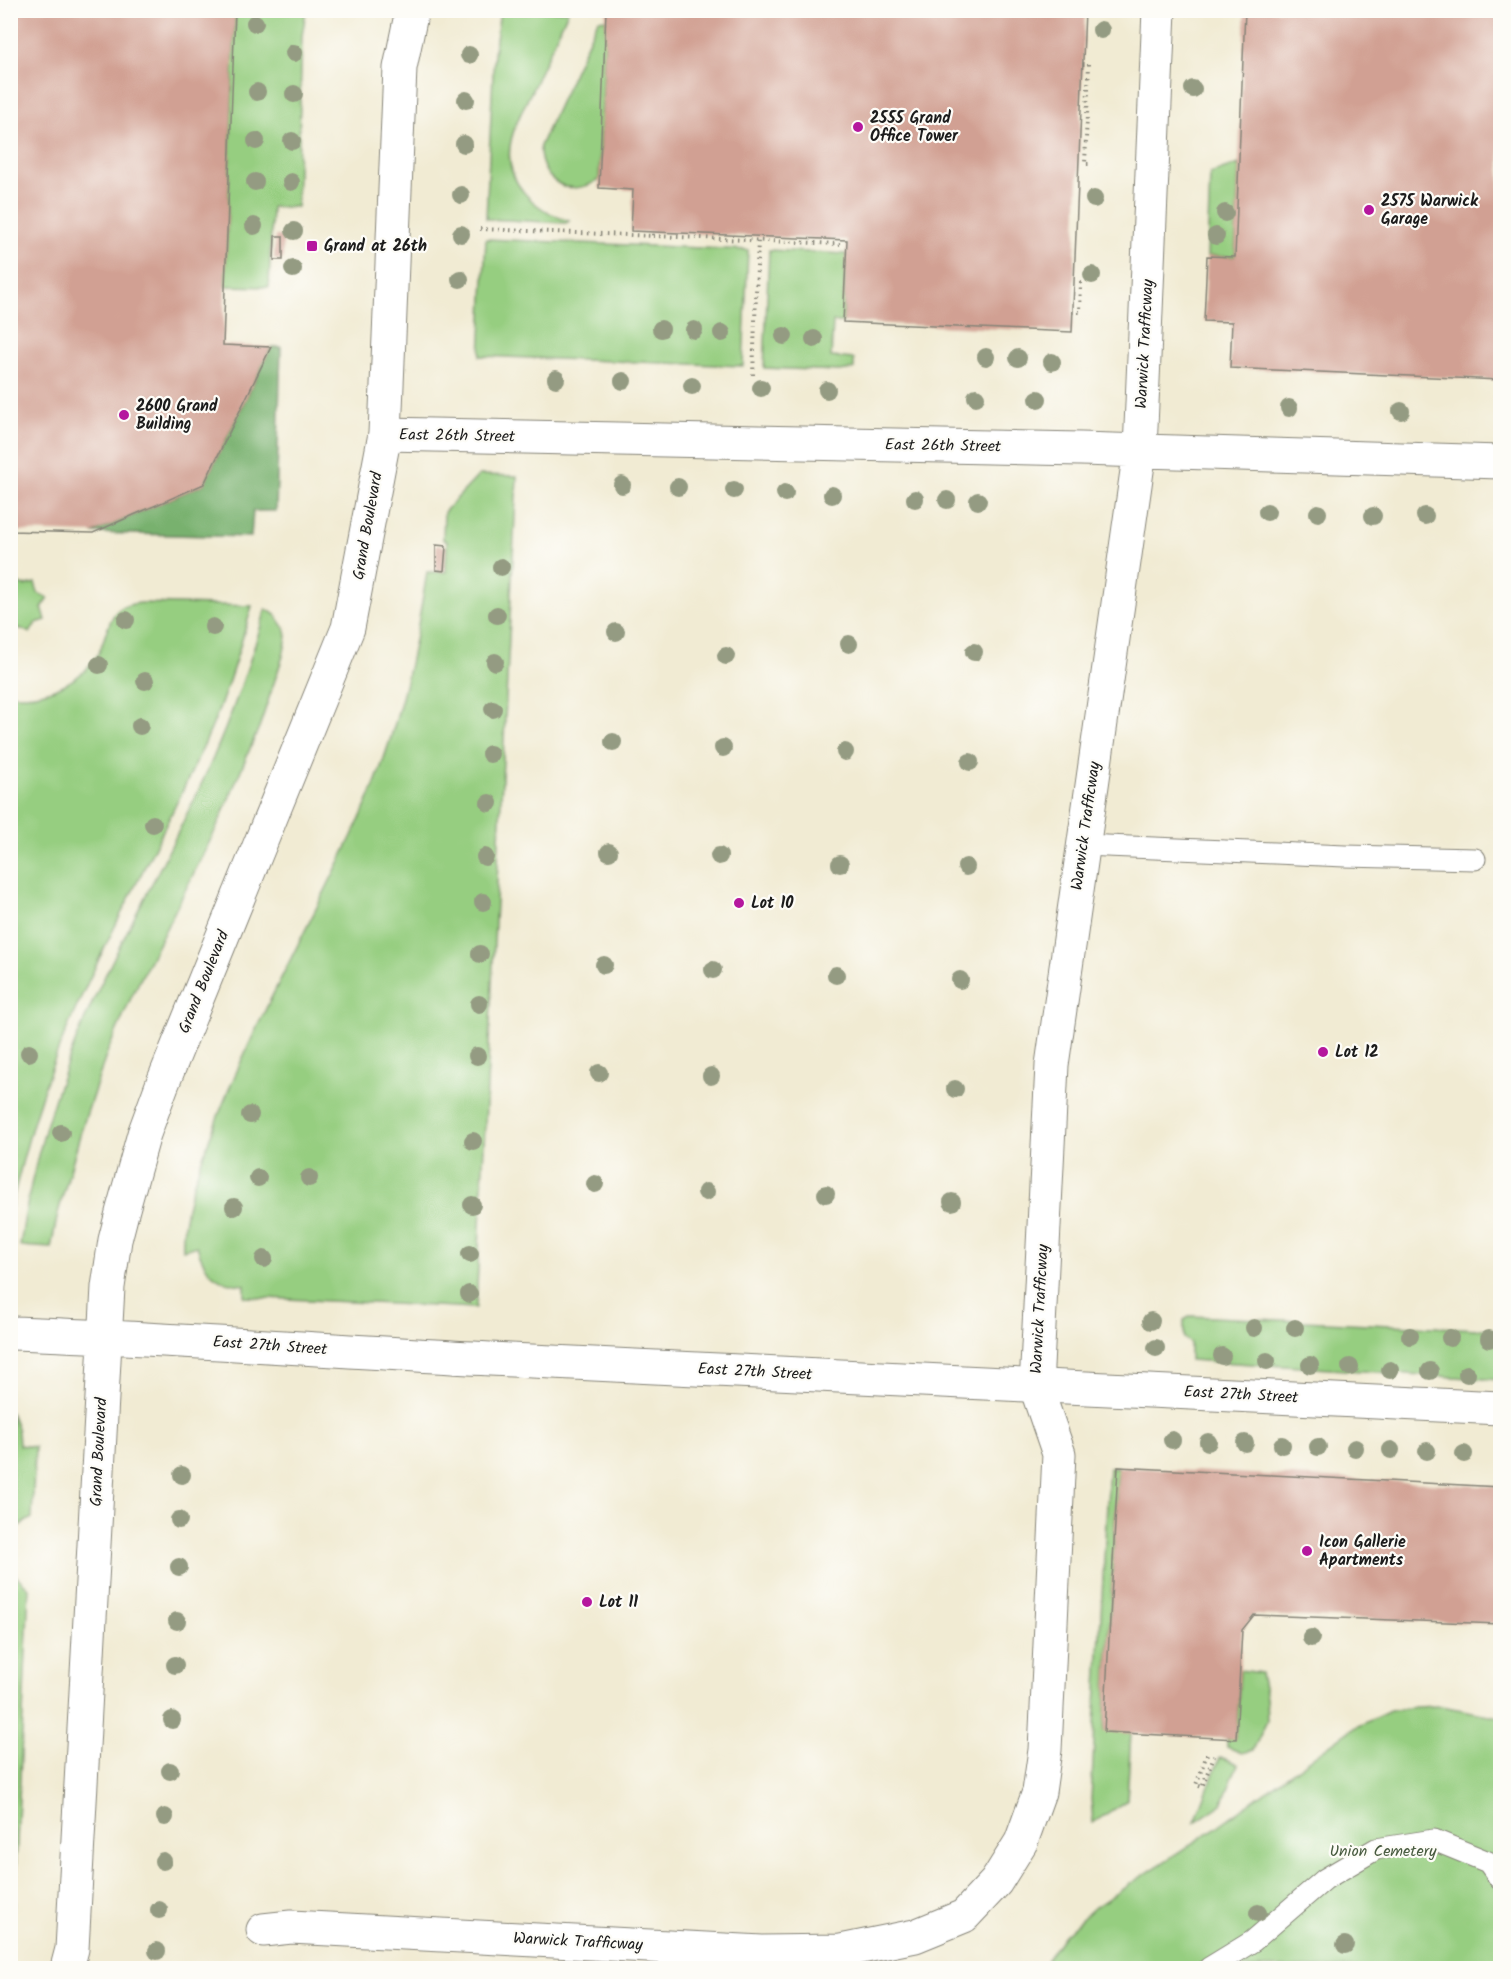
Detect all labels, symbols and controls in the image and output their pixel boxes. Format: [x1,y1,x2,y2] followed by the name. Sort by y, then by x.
[870,106,959,149] place label: 2555 Grand Office Tower
[851,120,865,134] marker: 2555 Grand Office Tower
[1381,189,1479,232] place label: 2575 Warwick Garage
[1362,203,1376,217] marker: 2575 Warwick Garage
[324,234,427,259] place label: Grand at 26th
[305,239,319,253] marker: Grand at 26th
[1129,278,1161,409] street label: Warwick Trafficway
[136,394,218,437] place label: 2600 Grand Building
[117,408,131,422] marker: 2600 Grand Building
[399,422,516,450] street label: East 26th Street
[885,432,1002,460] street label: East 26th Street
[346,469,390,582] street label: Grand Boulevard
[1065,760,1107,892] street label: Warwick Trafficway
[751,891,794,916] place label: Lot 10
[732,896,746,910] marker: Lot 10
[172,926,236,1037] street label: Grand Boulevard
[1335,1040,1379,1065] place label: Lot 12
[1316,1045,1330,1059] marker: Lot 12
[1024,1243,1056,1374] street label: Warwick Trafficway
[212,1330,329,1363] street label: East 27th Street
[697,1357,814,1388] street label: East 27th Street
[1183,1380,1300,1411] street label: East 27th Street
[84,1396,114,1507] street label: Grand Boulevard
[1319,1530,1406,1573] place label: Icon Gallerie Apartments
[1300,1544,1314,1558] marker: Icon Gallerie Apartments
[599,1590,638,1615] place label: Lot 11
[580,1595,594,1609] marker: Lot 11
[1329,1839,1437,1864] park label: Union Cemetery
[513,1926,644,1958] street label: Warwick Trafficway

